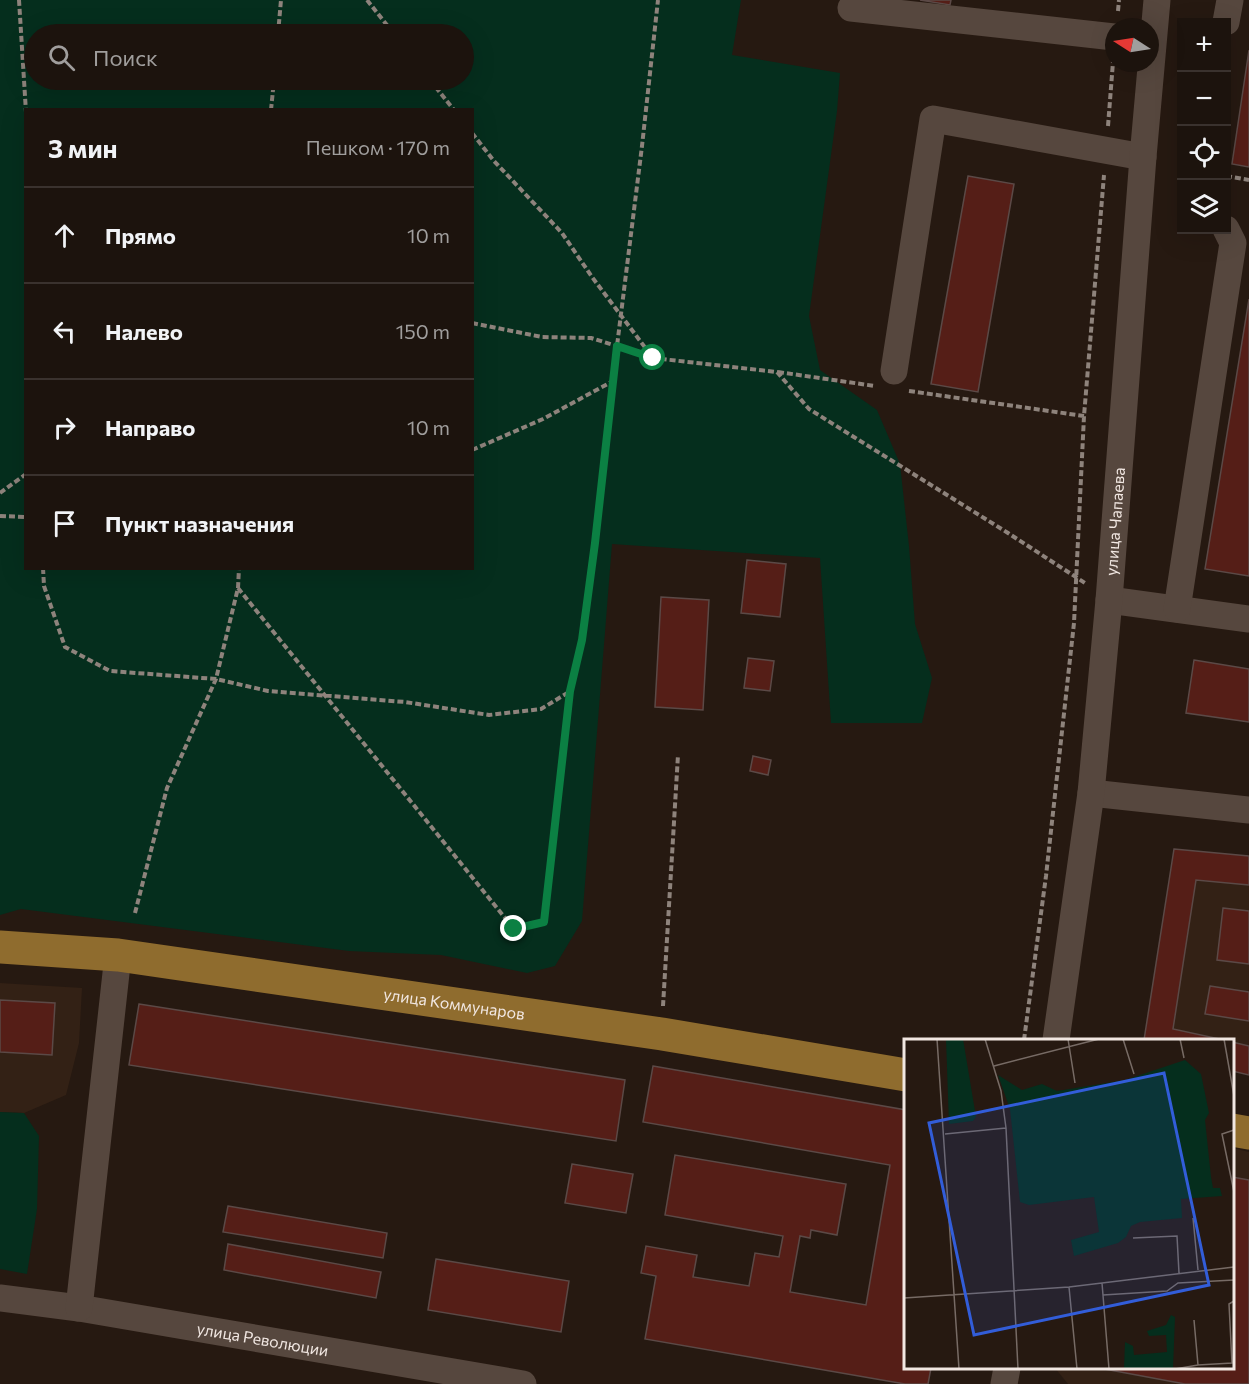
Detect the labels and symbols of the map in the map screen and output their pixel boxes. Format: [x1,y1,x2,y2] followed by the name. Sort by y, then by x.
[1105,18,1159,72] north arrow
[639,344,665,370] route start
[1101,467,1128,576] street label: улица Чапаева
[500,915,526,941] route end
[382,984,526,1023] street label: улица Коммунаров
[904,1039,1234,1369] inset map
[196,1318,330,1360] street label: улица Революции

